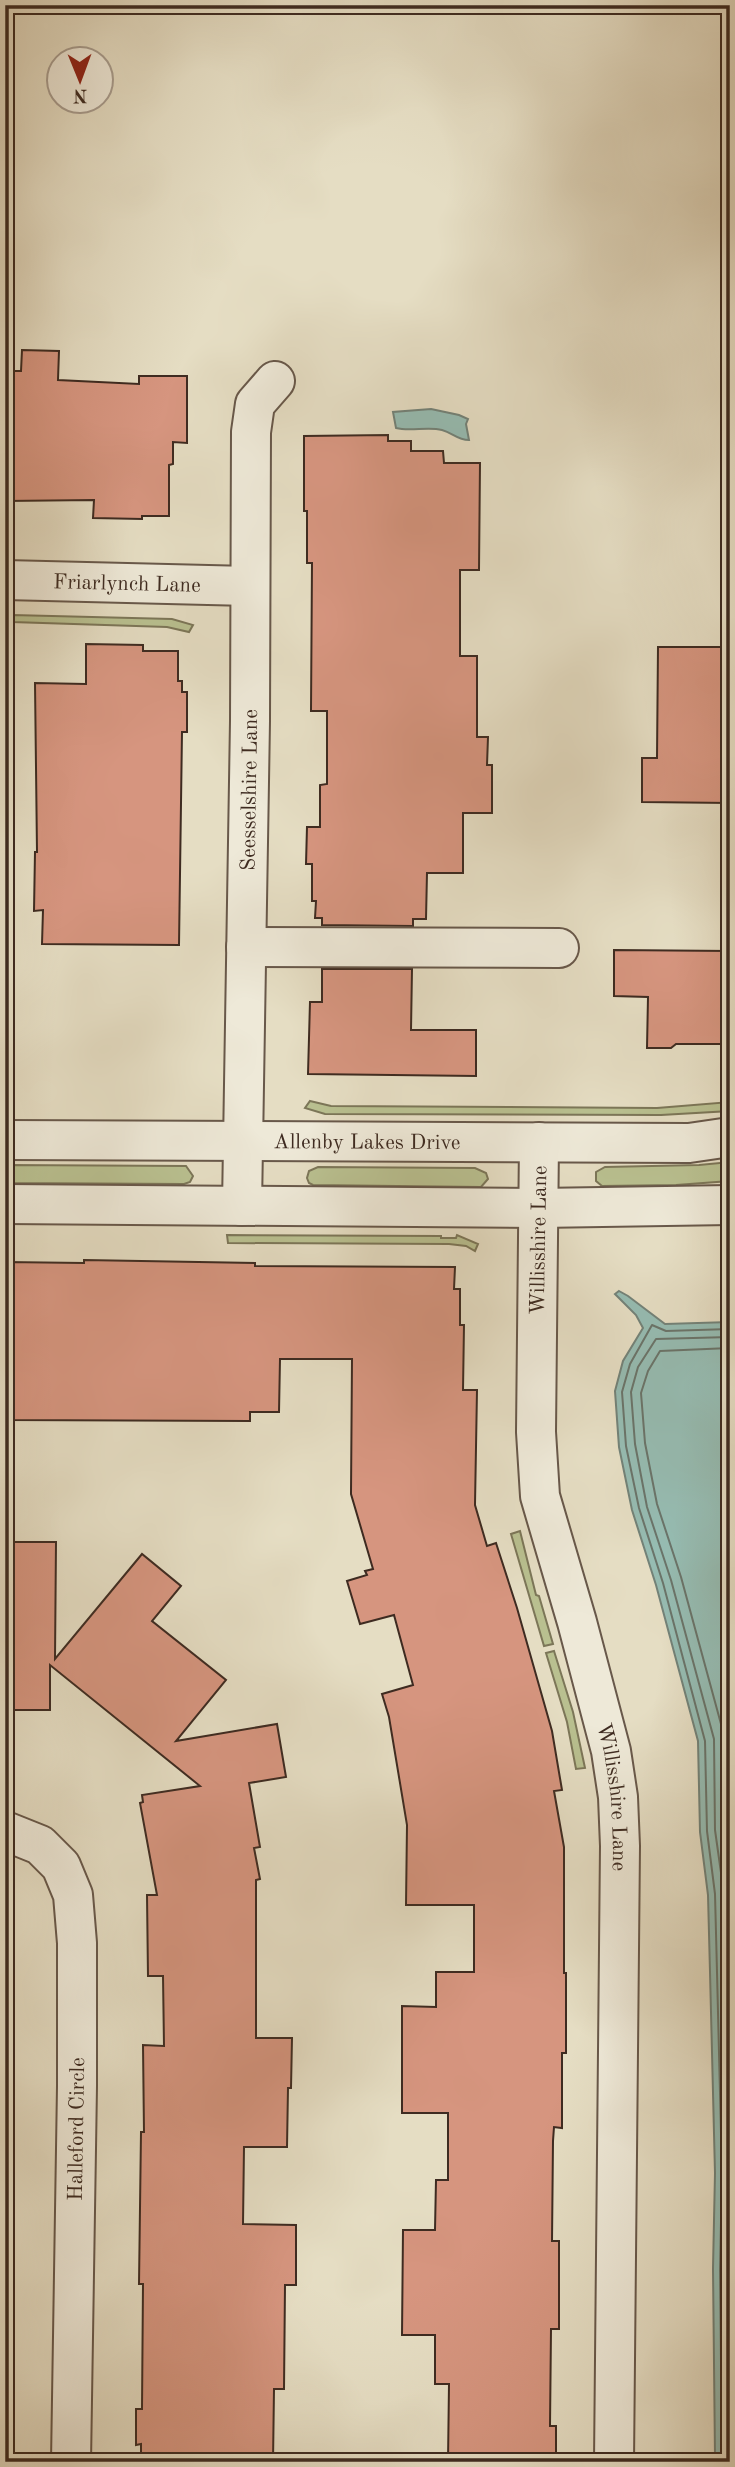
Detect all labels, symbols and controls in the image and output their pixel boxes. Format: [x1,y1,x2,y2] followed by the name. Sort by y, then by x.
[46,46,116,116] north arrow
[72,85,88,104] text: N
[53,572,201,597] street label: Friarlynch Lane
[239,709,262,871] street label: Seesselshire Lane
[274,1132,460,1154] street label: Allenby Lakes Drive
[528,1165,551,1315] street label: Willisshire Lane
[592,1721,629,1871] street label: Willisshire Lane
[66,2057,89,2201] street label: Halleford Circle

